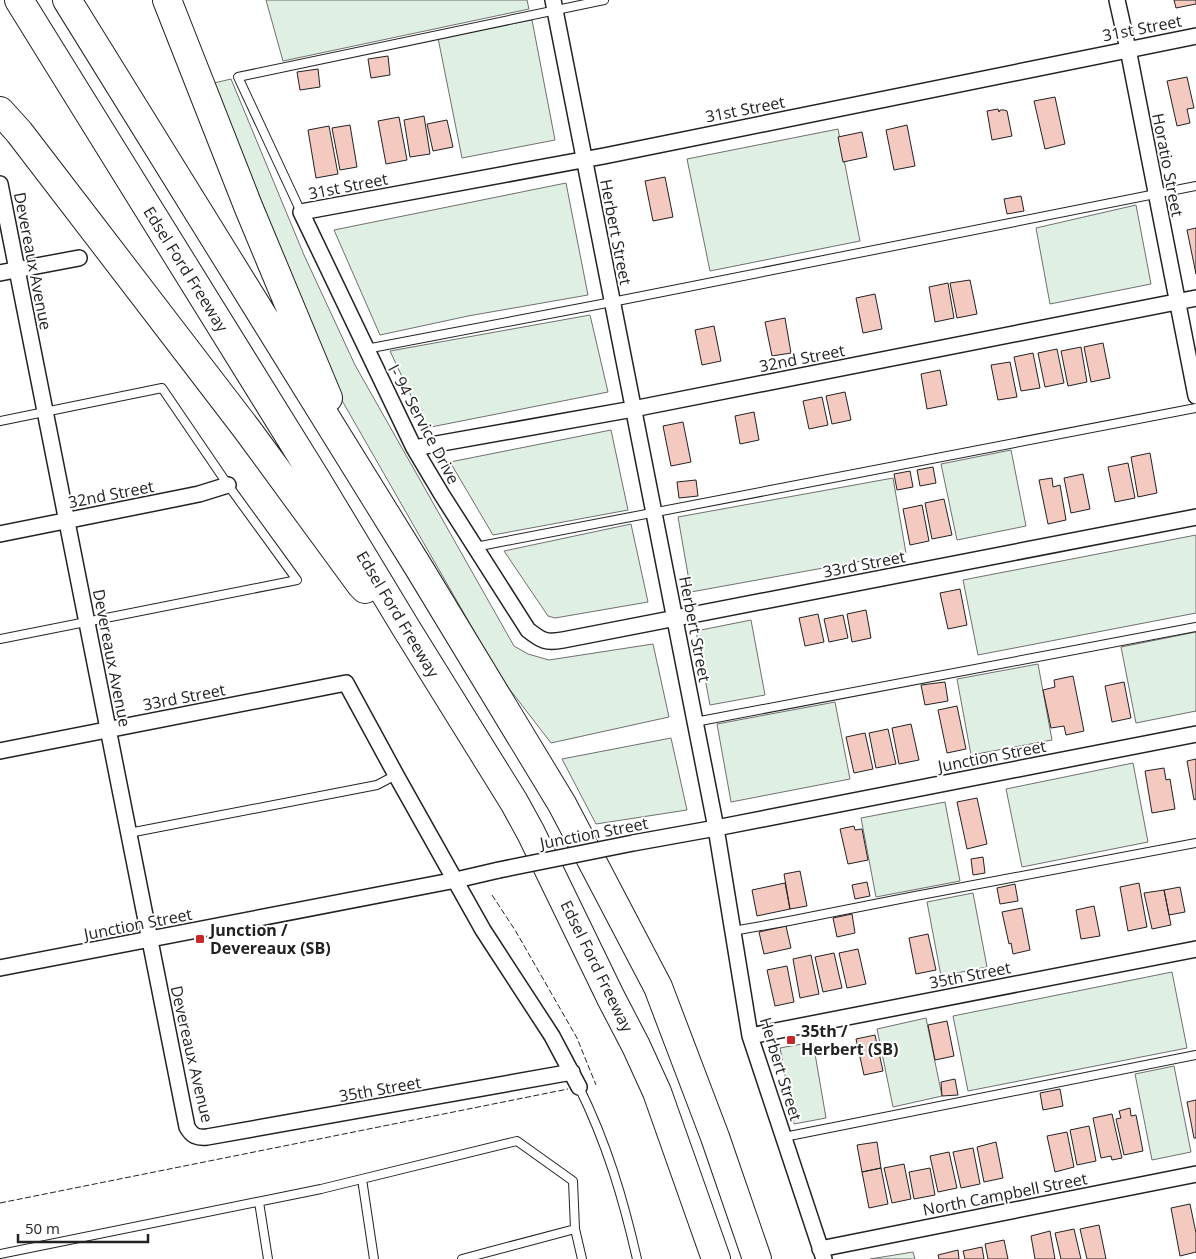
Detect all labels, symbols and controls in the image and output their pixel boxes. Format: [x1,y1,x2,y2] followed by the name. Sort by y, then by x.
[1100,9,1184,46] street label: 31st Street
[703,90,787,127] street label: 31st Street
[1147,111,1189,219] street label: Horatio Street
[306,167,390,204] street label: 31st Street
[595,177,637,287] street label: Herbert Street
[9,190,57,332] street label: Devereaux Avenue
[139,202,234,337] street label: Edsel Ford Freeway
[757,339,847,377] street label: 32nd Street
[383,360,465,488] street label: I- 94 Service Drive
[66,475,156,513] street label: 32nd Street
[821,545,907,583] street label: 33rd Street
[352,547,445,682] street label: Edsel Ford Freeway
[674,574,716,684] street label: Herbert Street
[88,587,136,729] street label: Devereaux Avenue
[141,678,227,716] street label: 33rd Street
[934,735,1048,778] street label: Junction Street
[536,812,650,855] street label: Junction Street
[556,896,639,1036] street label: Edsel Ford Freeway
[80,903,194,946] street label: Junction Street
[208,919,331,959] place label: Junction / Devereaux (SB)
[194,933,206,945] marker: Junction / Devereaux (SB)
[927,956,1013,994] street label: 35th Street
[166,983,218,1125] street label: Devereaux Avenue
[755,1015,807,1124] street label: Herbert Street
[801,1020,898,1060] place label: 35th / Herbert (SB)
[785,1034,797,1046] marker: 35th / Herbert (SB)
[337,1071,423,1107] street label: 35th Street
[921,1167,1089,1221] street label: North Campbell Street
[18,1212,148,1244] scale bar
[25,1218,60,1238] text: 50 m

